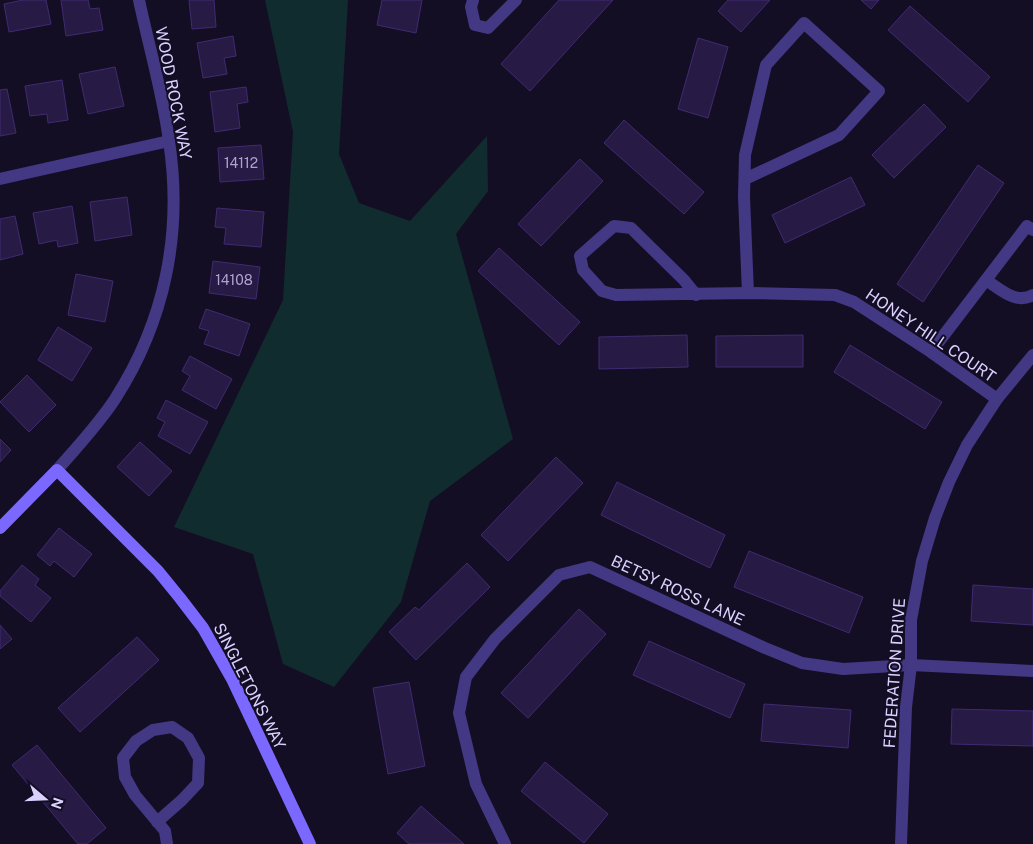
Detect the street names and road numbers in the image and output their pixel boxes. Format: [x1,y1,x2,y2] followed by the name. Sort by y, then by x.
[151,25,196,161] street label: WOOD ROCK WAY
[862,285,1000,386] street label: HONEY HILL COURT
[608,551,747,630] street label: BETSY ROSS LANE
[880,597,909,749] street label: FEDERATION DRIVE
[209,620,290,753] street label: SINGLETONS WAY

